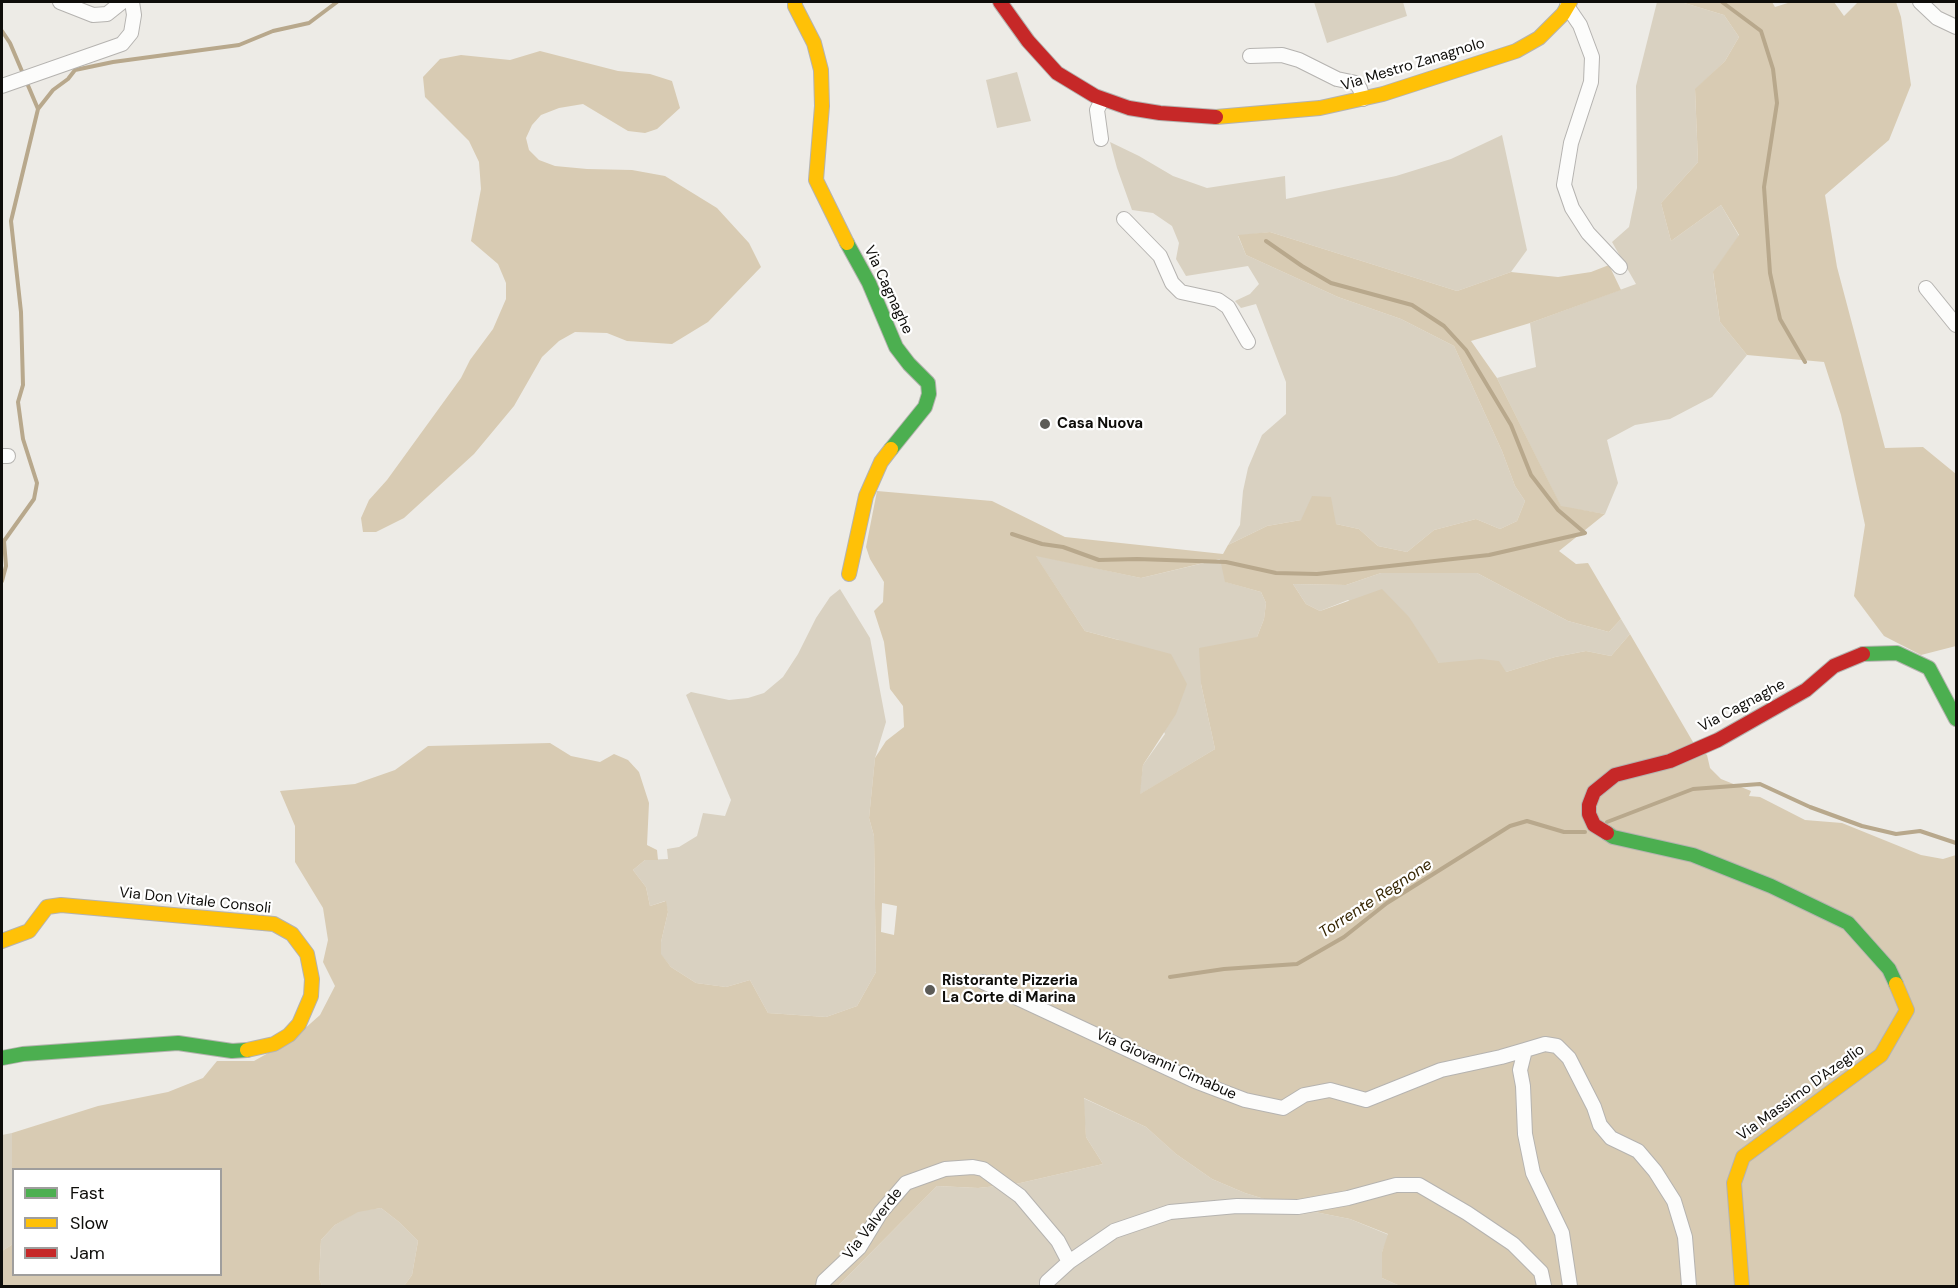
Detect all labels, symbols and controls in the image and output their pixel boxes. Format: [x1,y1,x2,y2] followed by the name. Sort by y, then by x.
[1339,35,1487,95] street label: Via Mestro Zanagnolo
[860,243,916,337] street label: Via Cagnaghe
[1057,415,1143,433] place label: Casa Nuova
[1038,417,1052,431] marker: Casa Nuova
[1696,676,1788,736] street label: Via Cagnaghe
[1316,855,1436,943] water label: Torrente Regnone
[118,884,272,918] street label: Via Don Vitale Consoli
[942,972,1078,1007] place label: Ristorante Pizzeria La Corte di Marina
[923,983,937,997] marker: Ristorante Pizzeria La Corte di Marina
[1093,1026,1239,1104] street label: Via Giovanni Cimabue
[1734,1041,1868,1145] street label: Via Massimo D'Azeglio
[12,1168,222,1276] legend
[70,1181,105,1205] text: Fast
[840,1185,906,1263] street label: Via Valverde
[70,1211,109,1235] text: Slow
[70,1241,105,1265] text: Jam

